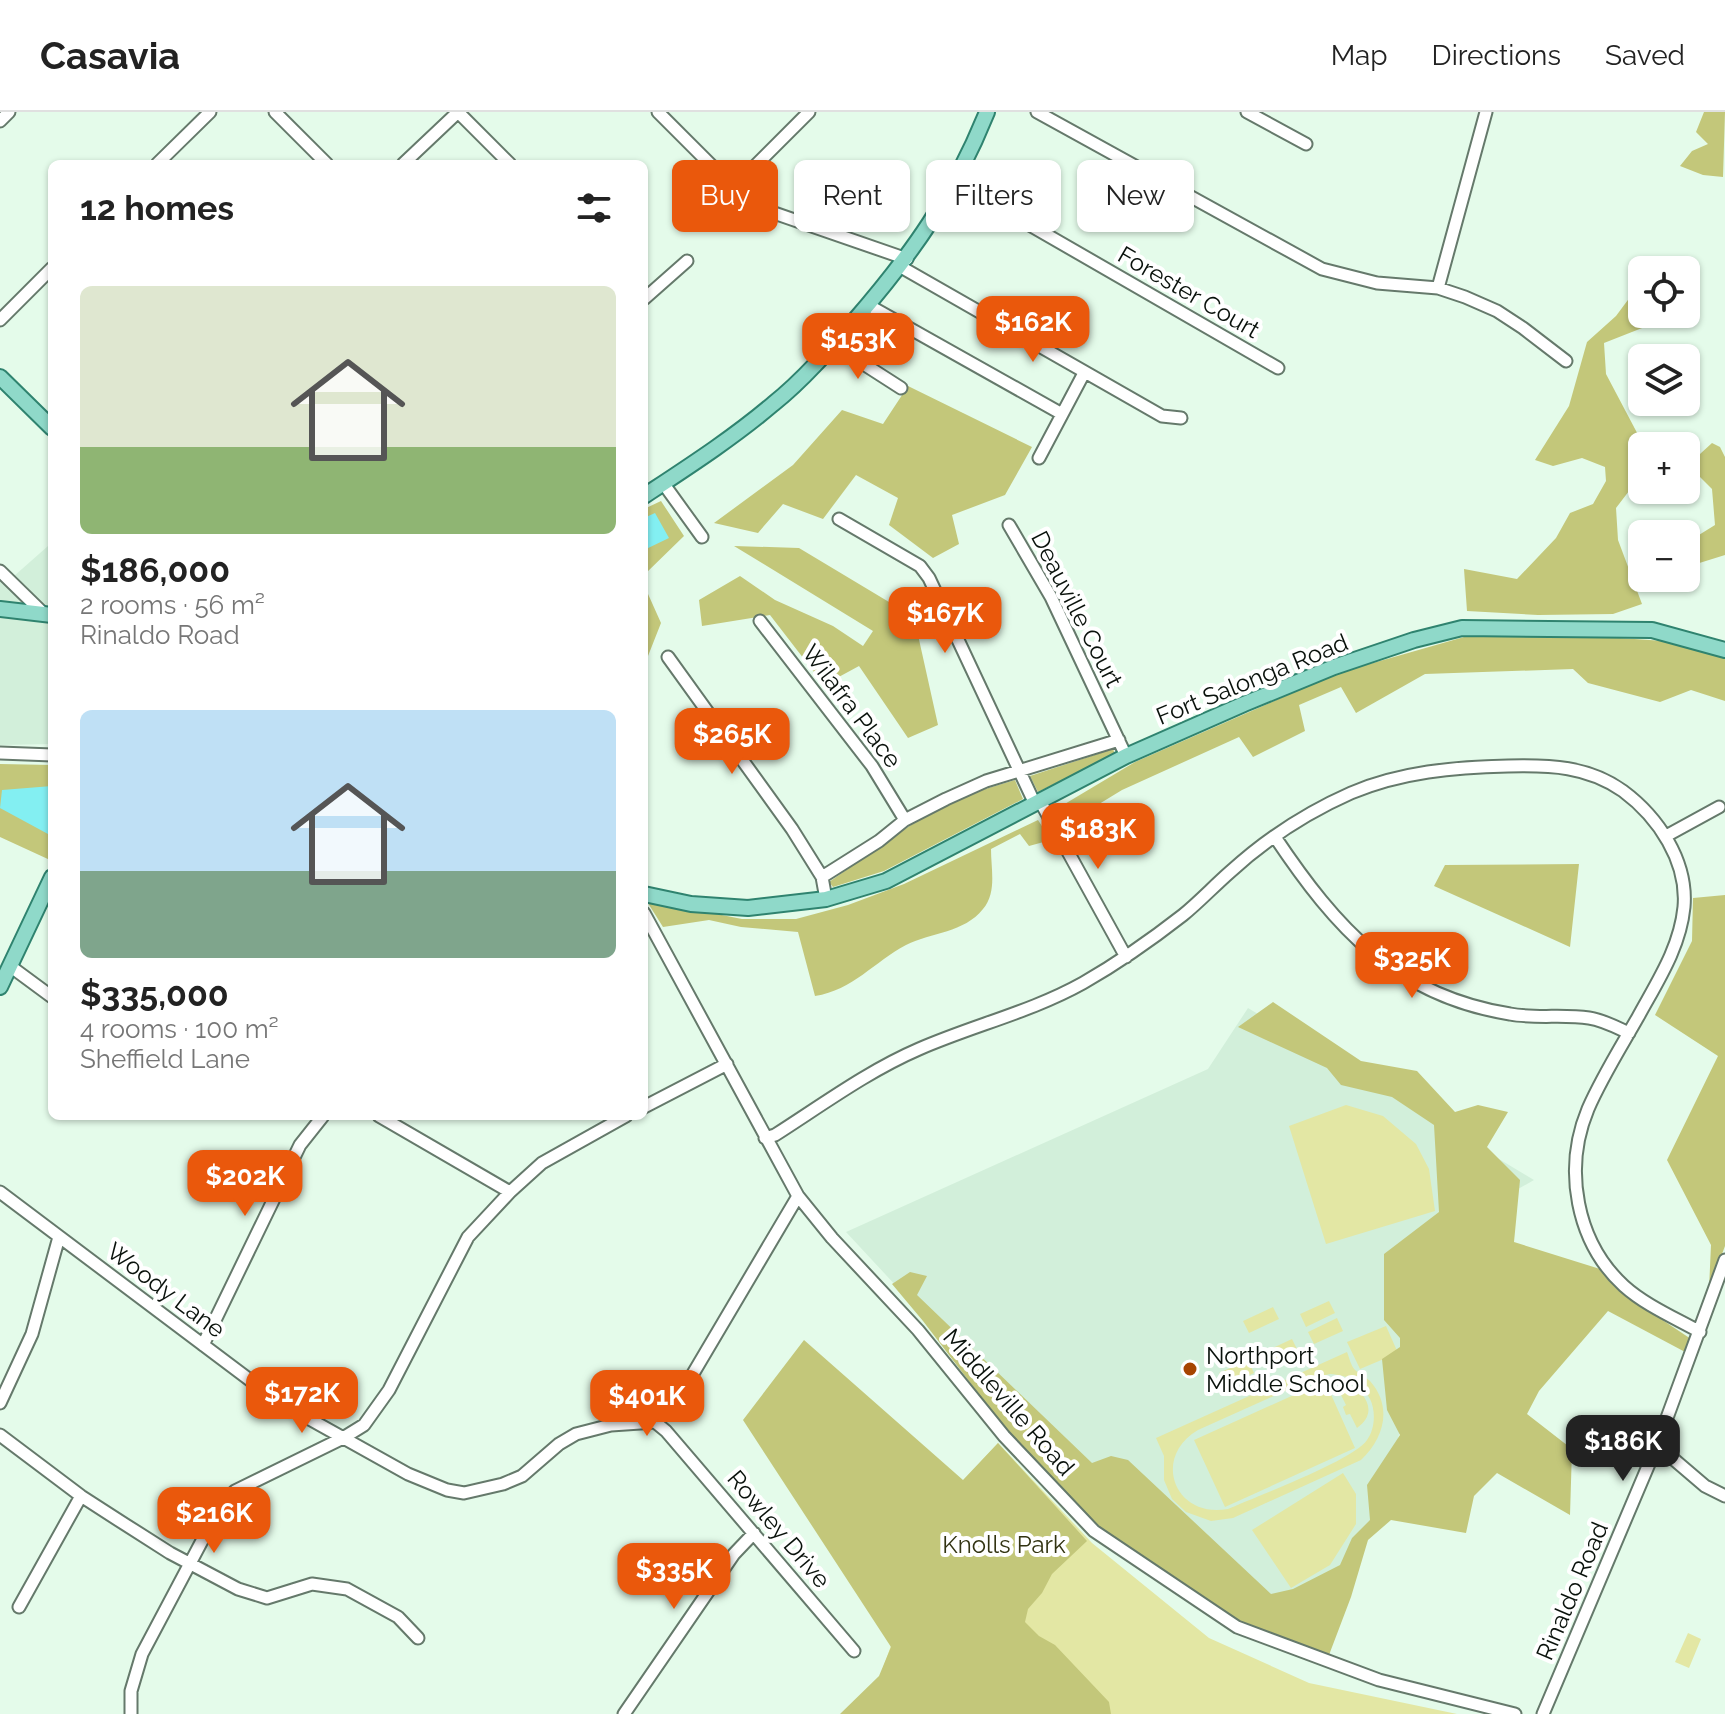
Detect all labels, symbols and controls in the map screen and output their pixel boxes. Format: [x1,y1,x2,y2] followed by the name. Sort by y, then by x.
[40,33,180,78] text: Casavia
[1331,39,1388,72] text: Map
[1432,39,1561,72] text: Directions
[1605,39,1685,72] text: Saved
[672,160,778,232] chip: Buy
[794,160,910,232] chip: Rent
[926,160,1061,232] chip: Filters
[1077,160,1194,232] chip: New
[572,186,616,230] icon: filters
[80,188,234,228] text: 12 homes
[1113,240,1265,344] street label: Forester Court
[1628,256,1700,592] map controls
[1628,256,1700,328] button: locate
[977,296,1089,364] pin: $162K
[994,307,1072,337] text: $162K
[802,313,914,381] pin: $153K
[820,324,896,354] text: $153K
[276,338,420,482] icon: home
[1628,344,1700,416] button: layers
[1628,432,1700,504] button: +
[1628,520,1700,592] button: −
[1025,526,1129,692] street label: Deauville Court
[80,550,230,590] text: $186,000
[889,587,1001,655] pin: $167K
[80,590,265,620] text: 2 rooms · 56 m²
[906,598,984,628] text: $167K
[80,620,240,650] text: Rinaldo Road
[1152,627,1352,731] street label: Fort Salonga Road
[796,639,908,773] street label: Wilafra Place
[676,708,788,776] pin: $265K
[693,719,771,749] text: $265K
[276,762,420,906] icon: home
[1042,803,1154,871] pin: $183K
[1060,814,1136,844] text: $183K
[1356,932,1468,1000] pin: $325K
[1373,943,1451,973] text: $325K
[80,974,229,1014] text: $335,000
[80,1014,279,1044] text: 4 rooms · 100 m²
[80,1044,250,1074] text: Sheffield Lane
[189,1150,301,1218] pin: $202K
[205,1161,285,1191] text: $202K
[101,1236,231,1344] street label: Woody Lane
[937,1323,1081,1481] street label: Middleville Road
[1206,1341,1366,1398] place label: Northport Middle School
[1181,1360,1199,1378] marker: Northport Middle School
[246,1367,358,1435] pin: $172K
[591,1370,703,1438] pin: $401K
[264,1378,340,1408] text: $172K
[608,1381,686,1411] text: $401K
[1567,1415,1679,1483] pin: $186K
[1584,1426,1662,1456] text: $186K
[721,1464,837,1594] street label: Rowley Drive
[158,1487,270,1555] pin: $216K
[175,1498,253,1528] text: $216K
[1530,1518,1614,1664] street label: Rinaldo Road
[942,1530,1066,1559] park label: Knolls Park
[618,1543,730,1611] pin: $335K
[635,1554,713,1584] text: $335K

